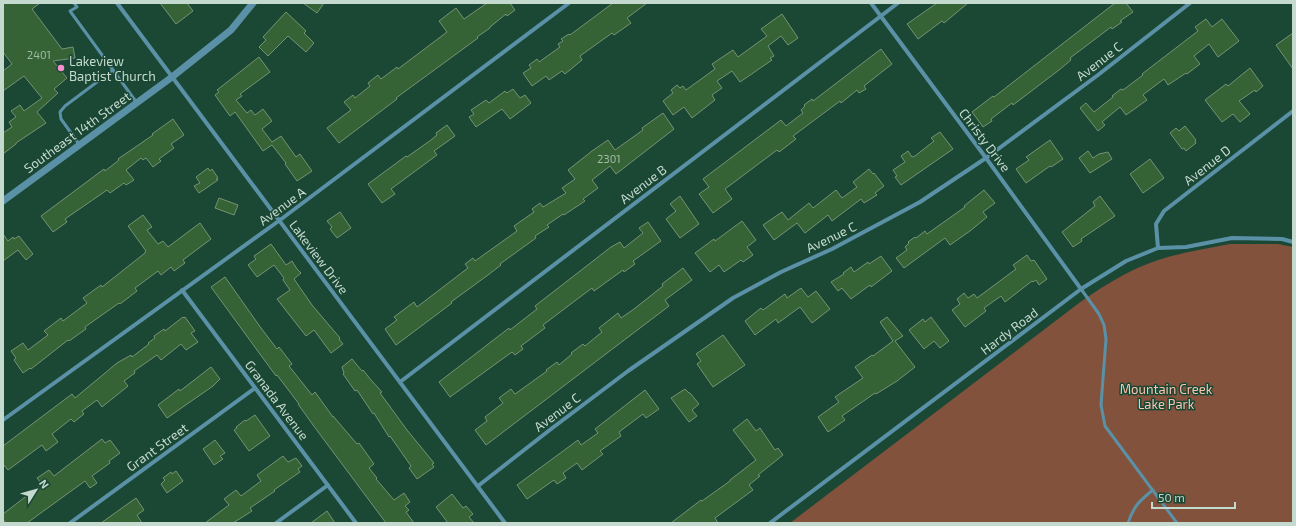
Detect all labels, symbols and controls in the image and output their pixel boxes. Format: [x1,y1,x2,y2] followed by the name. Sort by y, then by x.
[1073,38,1125,84] street label: Avenue C
[27,48,51,61] house number: 2401
[69,53,156,84] place label: Lakeview Baptist Church
[56,63,66,73] marker: Lakeview Baptist Church
[21,88,133,176] street label: Southeast 14th Street
[956,105,1014,175] street label: Christy Drive
[1180,142,1234,188] street label: Avenue D
[597,152,621,165] house number: 2301
[616,161,670,207] street label: Avenue B
[255,184,309,228] street label: Avenue A
[286,217,352,297] street label: Lakeview Drive
[803,218,859,256] street label: Avenue C
[977,304,1041,358] street label: Hardy Road
[242,357,312,443] street label: Granada Avenue
[1120,381,1213,412] park label: Mountain Creek Lake Park
[531,389,583,435] street label: Avenue C
[123,419,191,475] street label: Grant Street
[16,470,56,510] north arrow
[37,477,52,491] text: N
[1152,484,1235,510] scale bar
[1158,490,1185,504] text: 50 m

